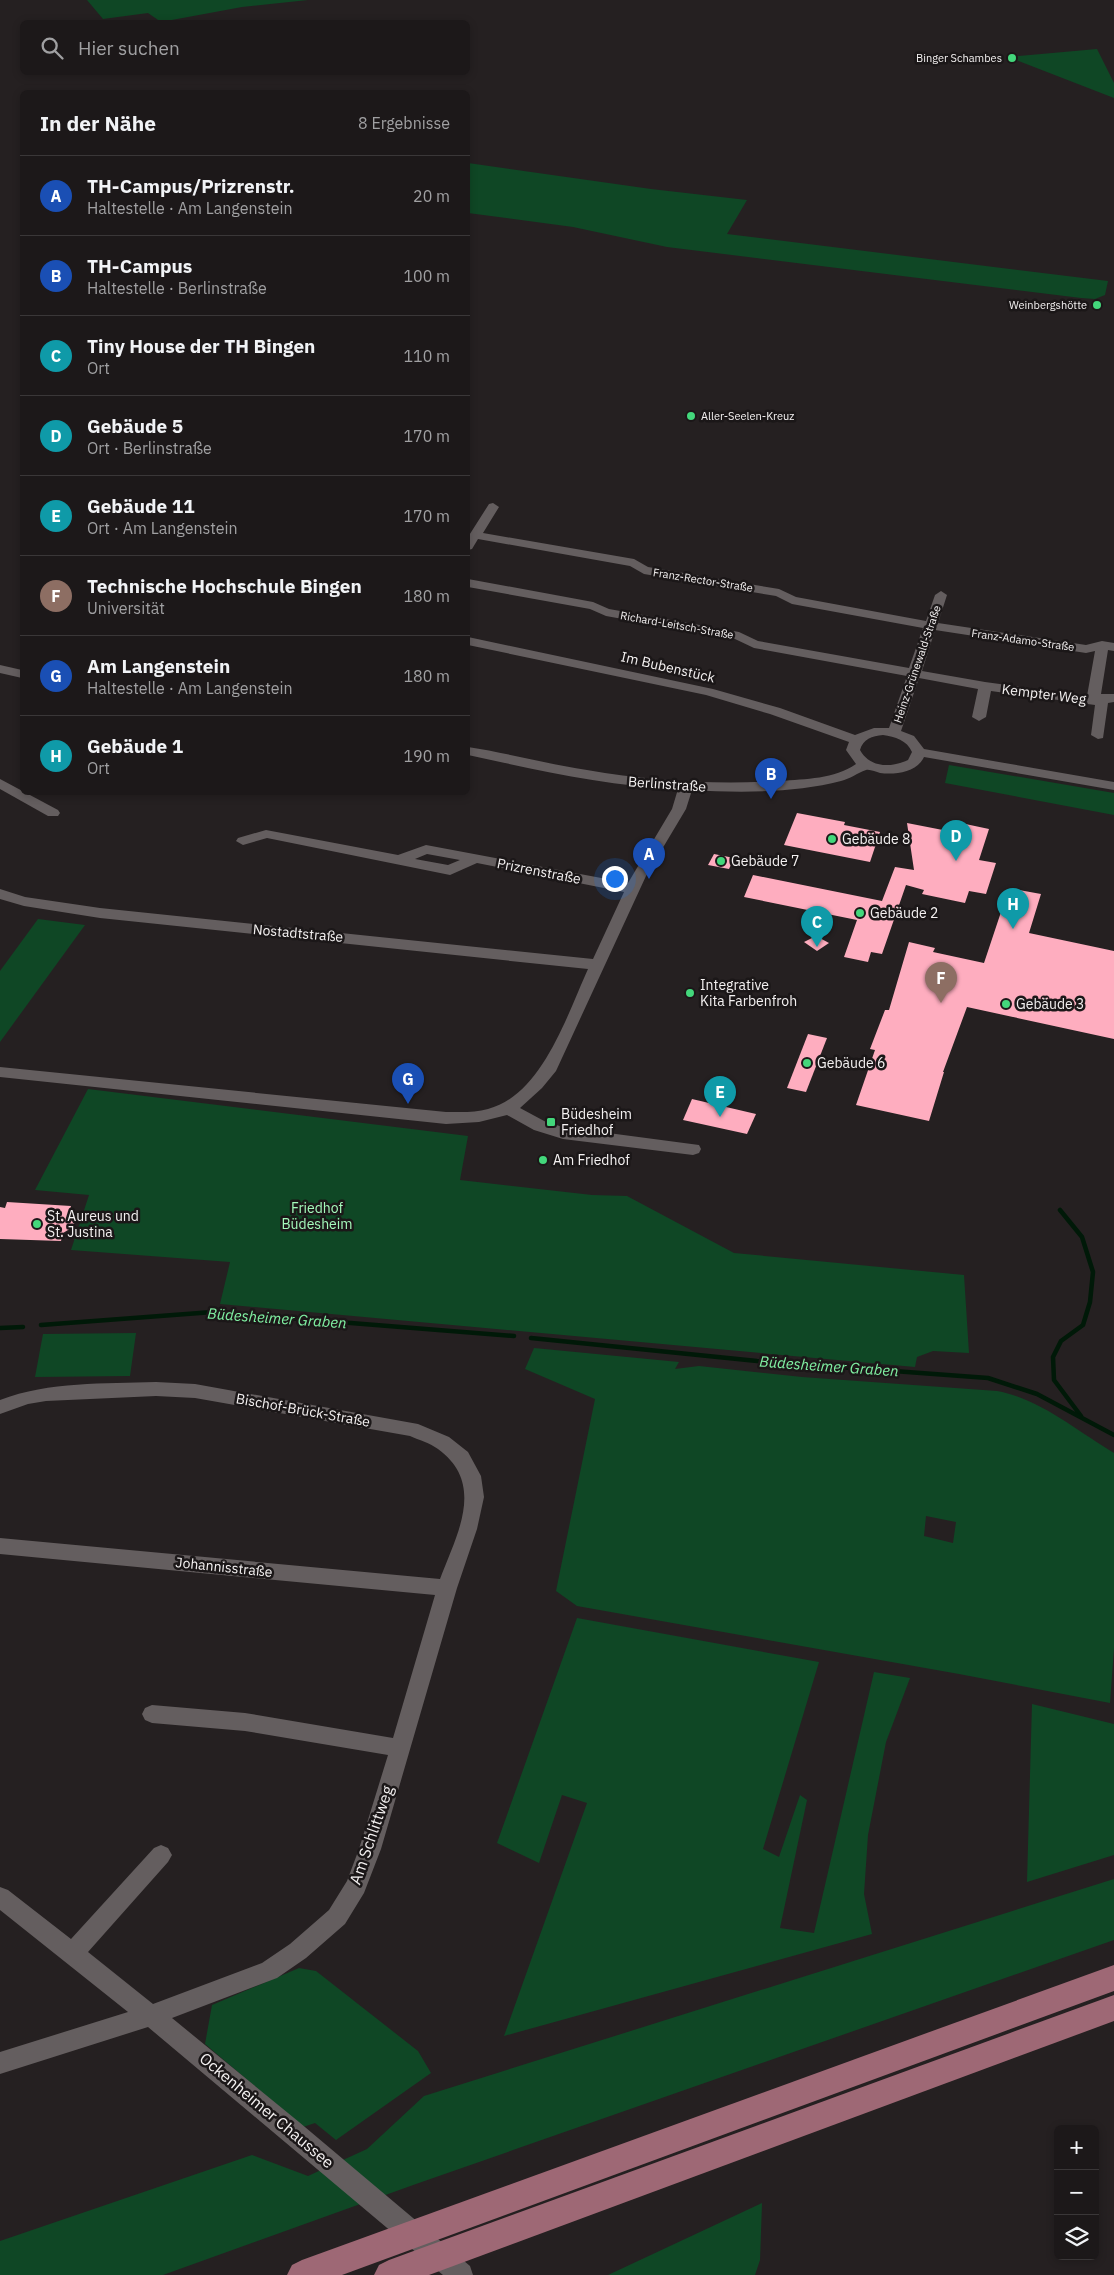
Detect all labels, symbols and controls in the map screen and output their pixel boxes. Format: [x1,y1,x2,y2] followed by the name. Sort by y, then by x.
[20,20,470,75] search box
[38,34,66,62] icon: search
[78,36,180,60] text: Hier suchen
[916,51,1002,65] place label: Binger Schambes
[1006,52,1018,64] marker: Binger Schambes
[40,109,156,137] text: In der Nähe
[358,113,450,133] text: 8 Ergebnisse
[87,174,295,198] text: TH-Campus/Prizrenstr.
[51,186,61,206] text: A
[413,186,450,206] text: 20 m
[87,198,293,218] text: Haltestelle · Am Langenstein
[87,254,192,278] text: TH-Campus
[51,266,61,286] text: B
[403,266,450,286] text: 100 m
[87,278,267,298] text: Haltestelle · Berlinstraße
[1009,298,1087,312] place label: Weinbergshötte
[1091,299,1103,311] marker: Weinbergshötte
[87,334,315,358] text: Tiny House der TH Bingen
[51,346,61,366] text: C
[403,346,450,366] text: 110 m
[87,358,110,378] text: Ort
[701,409,794,423] place label: Aller-Seelen-Kreuz
[685,410,697,422] marker: Aller-Seelen-Kreuz
[87,414,183,438] text: Gebäude 5
[50,426,62,446] text: D
[403,426,450,446] text: 170 m
[87,438,212,458] text: Ort · Berlinstraße
[87,494,195,518] text: Gebäude 11
[51,506,61,526] text: E
[403,506,450,526] text: 170 m
[87,518,238,538] text: Ort · Am Langenstein
[652,565,754,595] street label: Franz-Rector-Straße
[87,574,362,598] text: Technische Hochschule Bingen
[51,586,61,606] text: F
[403,586,450,606] text: 180 m
[87,598,165,618] text: Universität
[890,603,944,725] street label: Heinz-Grünewald-Straße
[619,608,735,642] street label: Richard-Leitsch-Straße
[971,626,1075,654] street label: Franz-Adamo-Straße
[619,647,717,687] street label: Im Bubenstück
[87,654,230,678] text: Am Langenstein
[50,666,62,686] text: G
[403,666,450,686] text: 180 m
[87,678,293,698] text: Haltestelle · Am Langenstein
[1001,680,1088,708] street label: Kempter Weg
[87,734,183,758] text: Gebäude 1
[50,746,62,766] text: H
[403,746,450,766] text: 190 m
[87,758,110,778] text: Ort
[755,758,787,799] pin: B
[627,772,707,796] street label: Berlinstraße
[940,820,972,861] pin: D
[842,830,910,848] place label: Gebäude 8
[826,833,838,845] marker: Gebäude 8
[633,838,665,879] pin: A
[731,852,799,870] place label: Gebäude 7
[496,854,583,888] street label: Prizrenstraße
[715,855,727,867] marker: Gebäude 7
[602,866,628,892] your location
[997,888,1029,929] pin: H
[870,904,938,922] place label: Gebäude 2
[801,906,833,947] pin: C
[854,907,866,919] marker: Gebäude 2
[252,920,344,946] street label: Nostadtstraße
[925,962,957,1003] pin: F
[700,976,797,1010] place label: Integrative Kita Farbenfroh
[684,987,696,999] marker: Integrative Kita Farbenfroh
[1016,995,1084,1013] place label: Gebäude 3
[1000,998,1012,1010] marker: Gebäude 3
[817,1054,885,1072] place label: Gebäude 6
[801,1057,813,1069] marker: Gebäude 6
[392,1063,424,1104] pin: G
[704,1076,736,1117] pin: E
[561,1105,632,1139] place label: Büdesheim Friedhof
[545,1116,557,1128] marker: Büdesheim Friedhof
[553,1151,630,1169] place label: Am Friedhof
[537,1154,549,1166] marker: Am Friedhof
[281,1199,353,1233] park label: Friedhof Büdesheim
[47,1207,139,1241] place label: St. Aureus und St. Justina
[31,1218,43,1230] marker: St. Aureus und St. Justina
[207,1304,347,1332] water label: Büdesheimer Graben
[759,1352,899,1380] water label: Büdesheimer Graben
[235,1389,372,1431] street label: Bischof-Brück-Straße
[175,1553,274,1581] street label: Johannisstraße
[345,1782,397,1887] street label: Am Schlittweg
[196,2048,338,2172] street label: Ockenheimer Chaussee
[1054,2125,1099,2260] map controls
[1054,2125,1099,2170] button: +
[1054,2170,1099,2215] button: −
[1054,2215,1099,2260] button: layers

